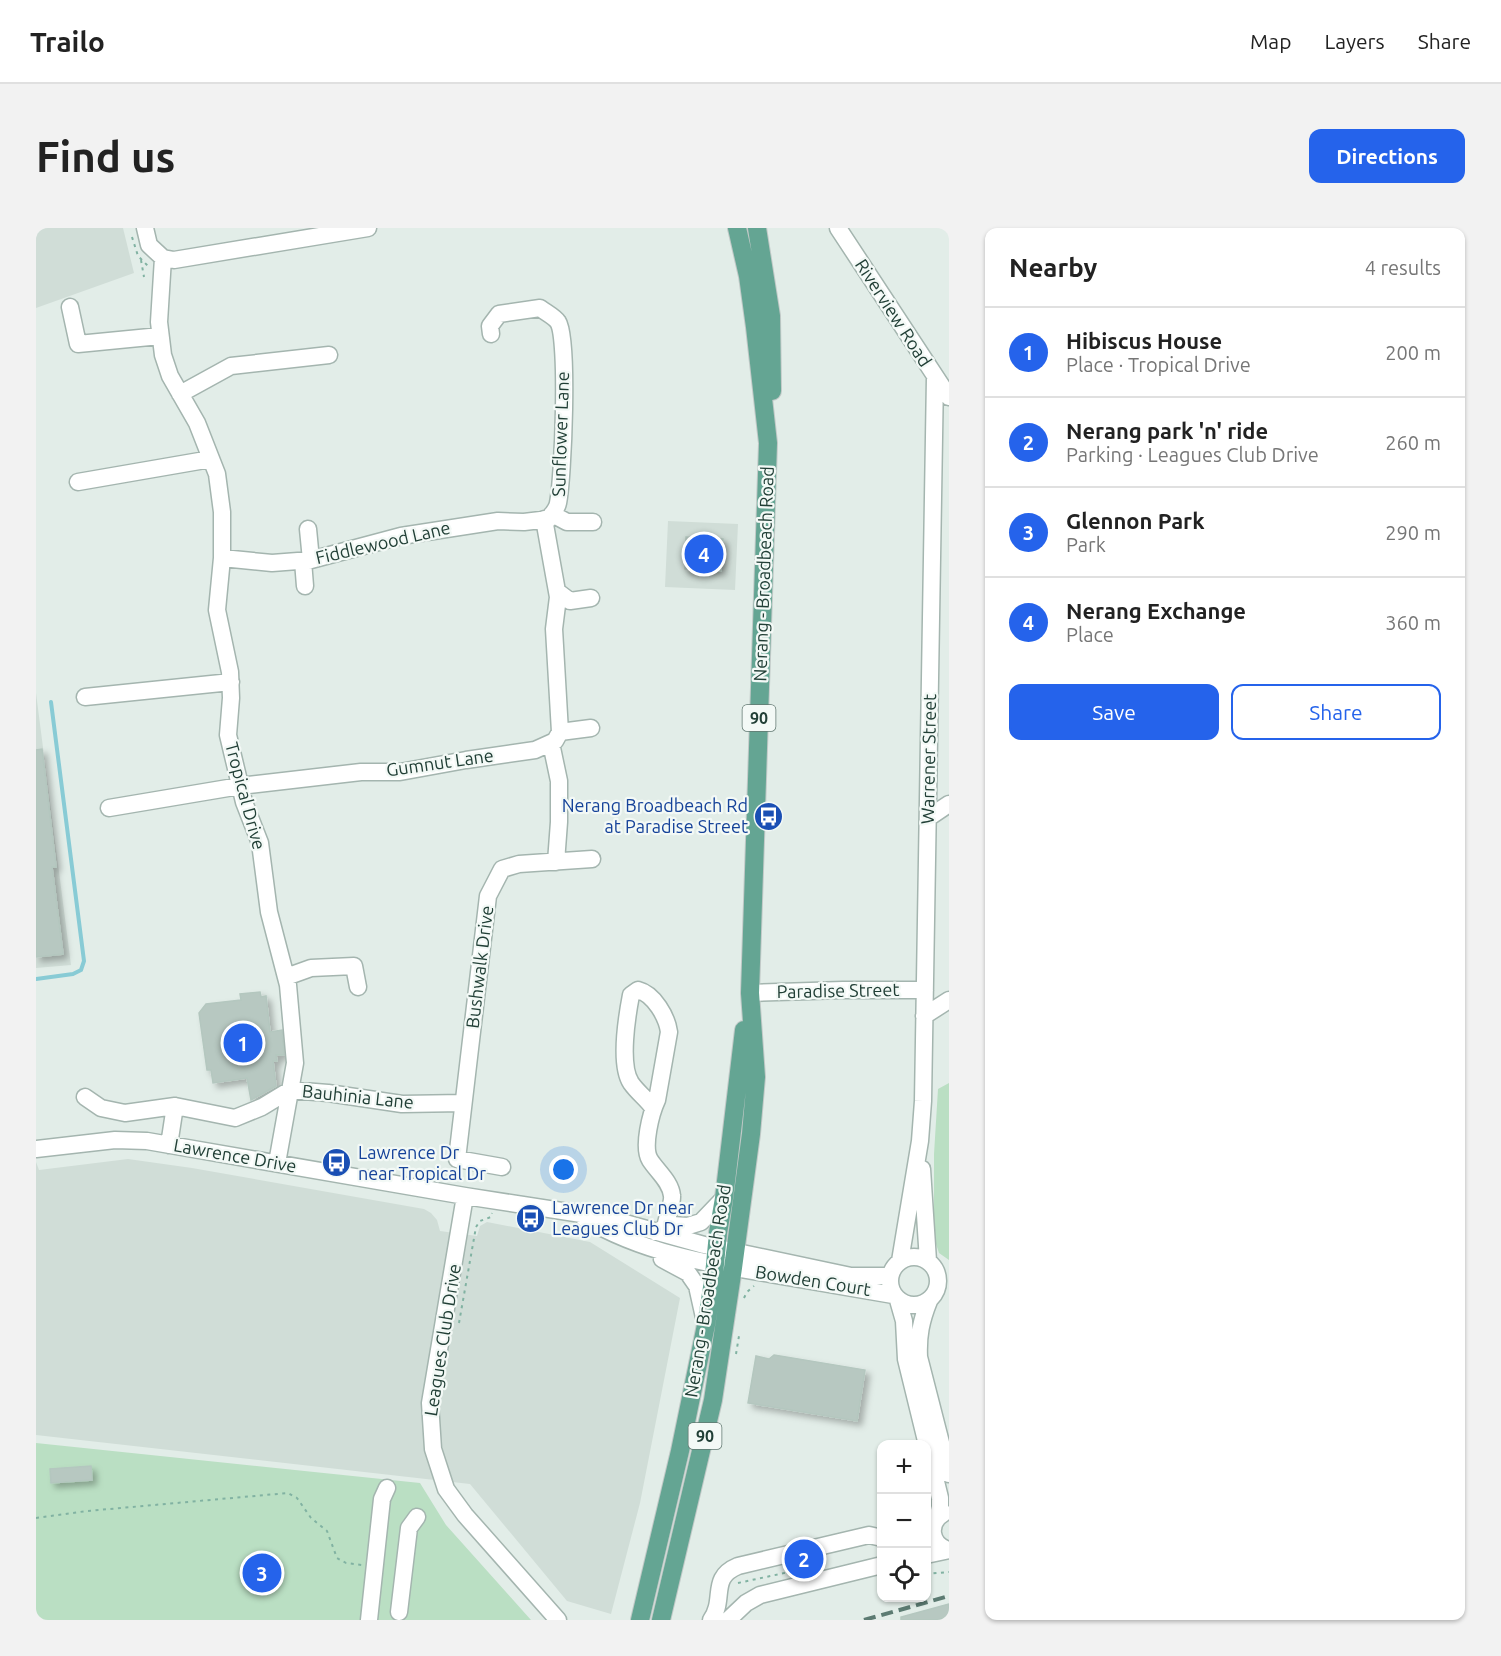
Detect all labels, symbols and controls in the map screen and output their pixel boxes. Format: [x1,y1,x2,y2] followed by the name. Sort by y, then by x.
[30,26,105,57] text: Trailo
[1250,29,1291,53] text: Map
[1324,29,1385,53] text: Layers
[1418,29,1471,53] text: Share
[1309,129,1465,183] button: Directions
[36,133,175,180] text: Find us
[1009,253,1097,282] text: Nearby
[852,255,936,370] street label: Riverview Road
[1365,256,1441,279] text: 4 results
[1066,328,1222,353] text: Hibiscus House
[1023,341,1034,364] text: 1
[1385,341,1441,364] text: 200 m
[1066,353,1251,376] text: Place · Tropical Drive
[548,371,572,497] street label: Sunflower Lane
[1066,418,1268,443] text: Nerang park 'n' ride
[1023,431,1034,454] text: 2
[1385,431,1441,454] text: 260 m
[1066,443,1319,466] text: Parking · Leagues Club Drive
[749,466,777,682] street label: Nerang - Broadbeach Road
[1066,508,1205,533] text: Glennon Park
[313,517,452,567] street label: Fiddlewood Lane
[1023,521,1034,544] text: 3
[1385,521,1441,544] text: 290 m
[684,532,724,576] pin: 4
[1066,533,1106,556] text: Park
[1066,598,1246,623] text: Nerang Exchange
[1023,611,1034,634] text: 4
[1385,611,1441,634] text: 360 m
[1066,623,1114,646] text: Place
[1009,684,1219,740] button: Save
[1231,684,1441,740] button: Share
[917,694,939,824] street label: Warrener Street
[742,705,776,731] road number: 90
[222,740,270,852] street label: Tropical Drive
[385,745,495,779] street label: Gumnut Lane
[562,795,748,836] place label: Nerang Broadbeach Rd at Paradise Street
[753,800,785,832] bus stop icon: Nerang Broadbeach Rd at Paradise Street
[462,904,496,1029] street label: Bushwalk Drive
[776,979,900,1001] street label: Paradise Street
[224,1020,262,1066] pin: 1
[301,1080,415,1112] street label: Bauhinia Lane
[172,1134,298,1176] street label: Lawrence Drive
[358,1142,486,1183] place label: Lawrence Dr near Tropical Dr
[321,1147,353,1179] bus stop icon: Lawrence Dr near Tropical Dr
[549,1155,578,1184] your location
[680,1183,734,1399] street label: Nerang - Broadbeach Road
[552,1197,694,1238] place label: Lawrence Dr near Leagues Club Dr
[515,1202,547,1234] bus stop icon: Lawrence Dr near Leagues Club Dr
[754,1261,872,1299] street label: Bowden Court
[420,1262,464,1418] street label: Leagues Club Drive
[688,1423,722,1449] road number: 90
[877,1440,931,1602] map controls
[877,1440,931,1494] button: +
[877,1494,931,1548] button: −
[784,1536,824,1582] pin: 2
[877,1548,931,1602] button: locate
[242,1550,282,1596] pin: 3

